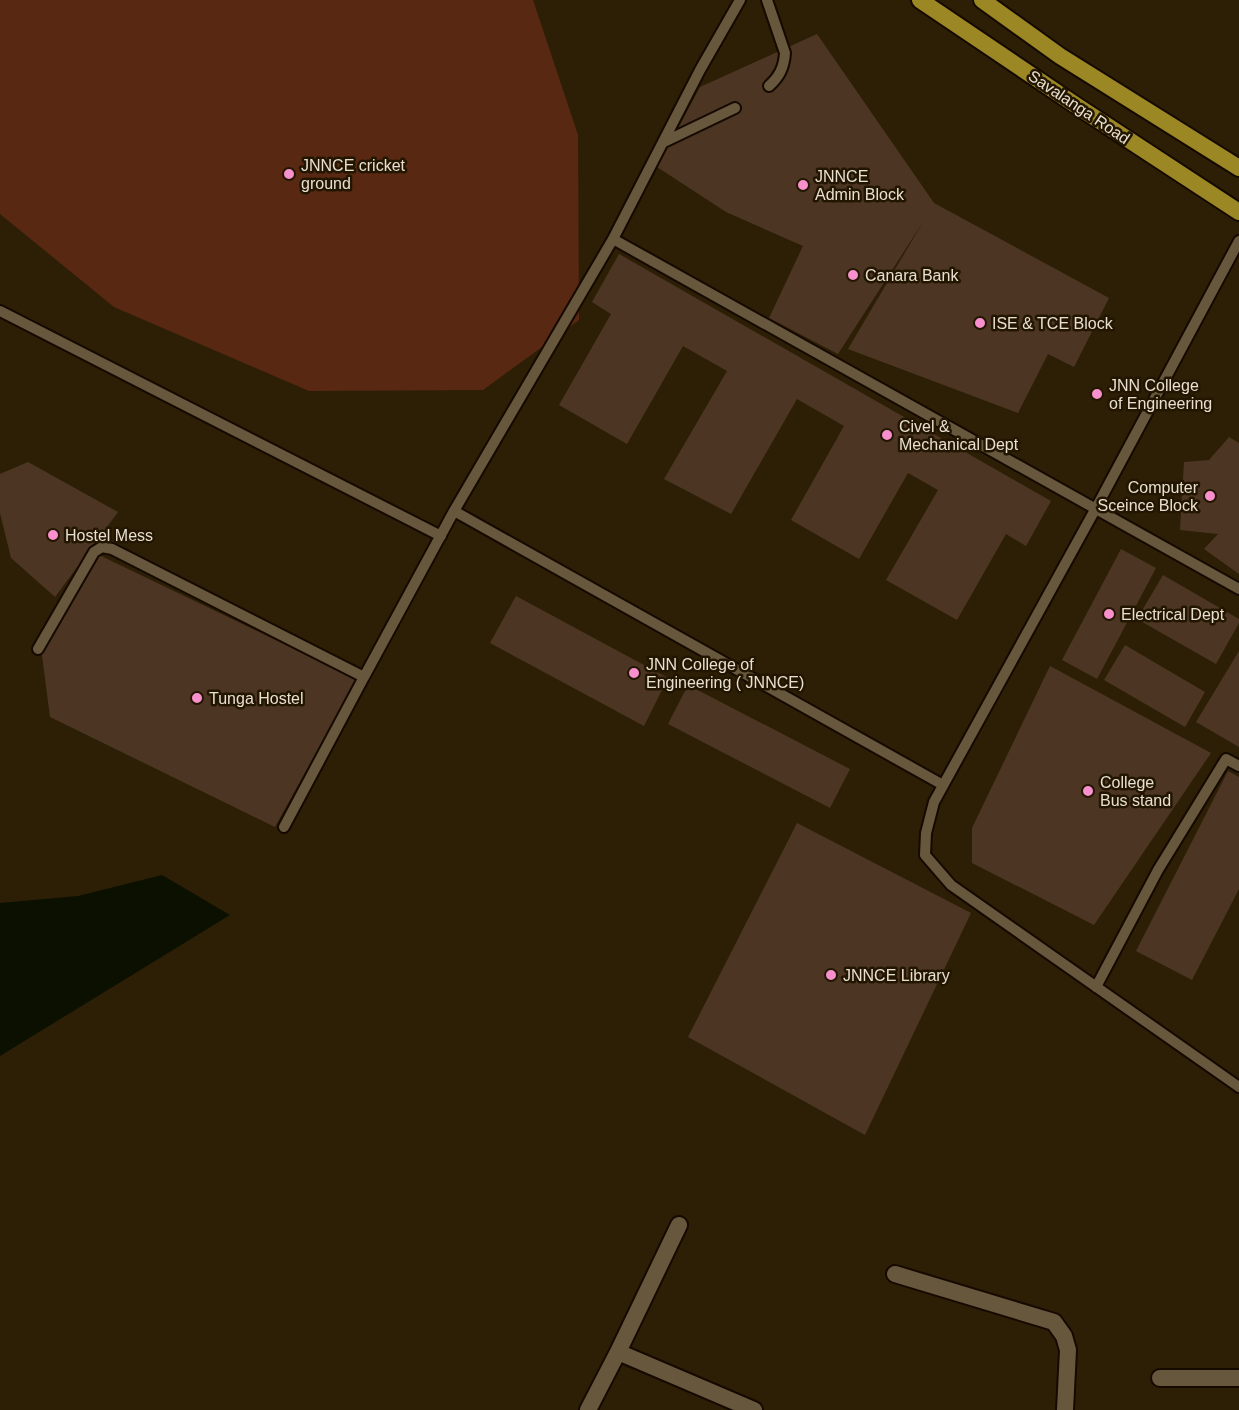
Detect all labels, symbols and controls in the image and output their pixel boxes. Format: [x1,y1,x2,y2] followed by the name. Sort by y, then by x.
[1025,67,1133,147] street label: Savalanga Road
[301,157,406,192] place label: JNNCE cricket ground
[282,167,296,181] marker: JNNCE cricket ground
[815,168,905,203] place label: JNNCE Admin Block
[796,178,810,192] marker: JNNCE Admin Block
[865,267,959,284] place label: Canara Bank
[846,268,860,282] marker: Canara Bank
[992,315,1114,332] place label: ISE & TCE Block
[973,316,987,330] marker: ISE & TCE Block
[1109,377,1212,412] place label: JNN College of Engineering
[1090,387,1104,401] marker: JNN College of Engineering
[899,418,1019,453] place label: Civel & Mechanical Dept
[880,428,894,442] marker: Civel & Mechanical Dept
[1098,479,1199,514] place label: Computer Sceince Block
[1203,489,1217,503] marker: Computer Sceince Block
[65,527,153,544] place label: Hostel Mess
[46,528,60,542] marker: Hostel Mess
[1121,606,1225,623] place label: Electrical Dept
[1102,607,1116,621] marker: Electrical Dept
[646,656,804,691] place label: JNN College of Engineering ( JNNCE)
[627,666,641,680] marker: JNN College of Engineering ( JNNCE)
[209,690,304,707] place label: Tunga Hostel
[190,691,204,705] marker: Tunga Hostel
[1100,774,1171,809] place label: College Bus stand
[1081,784,1095,798] marker: College Bus stand
[843,967,950,984] place label: JNNCE Library
[824,968,838,982] marker: JNNCE Library

